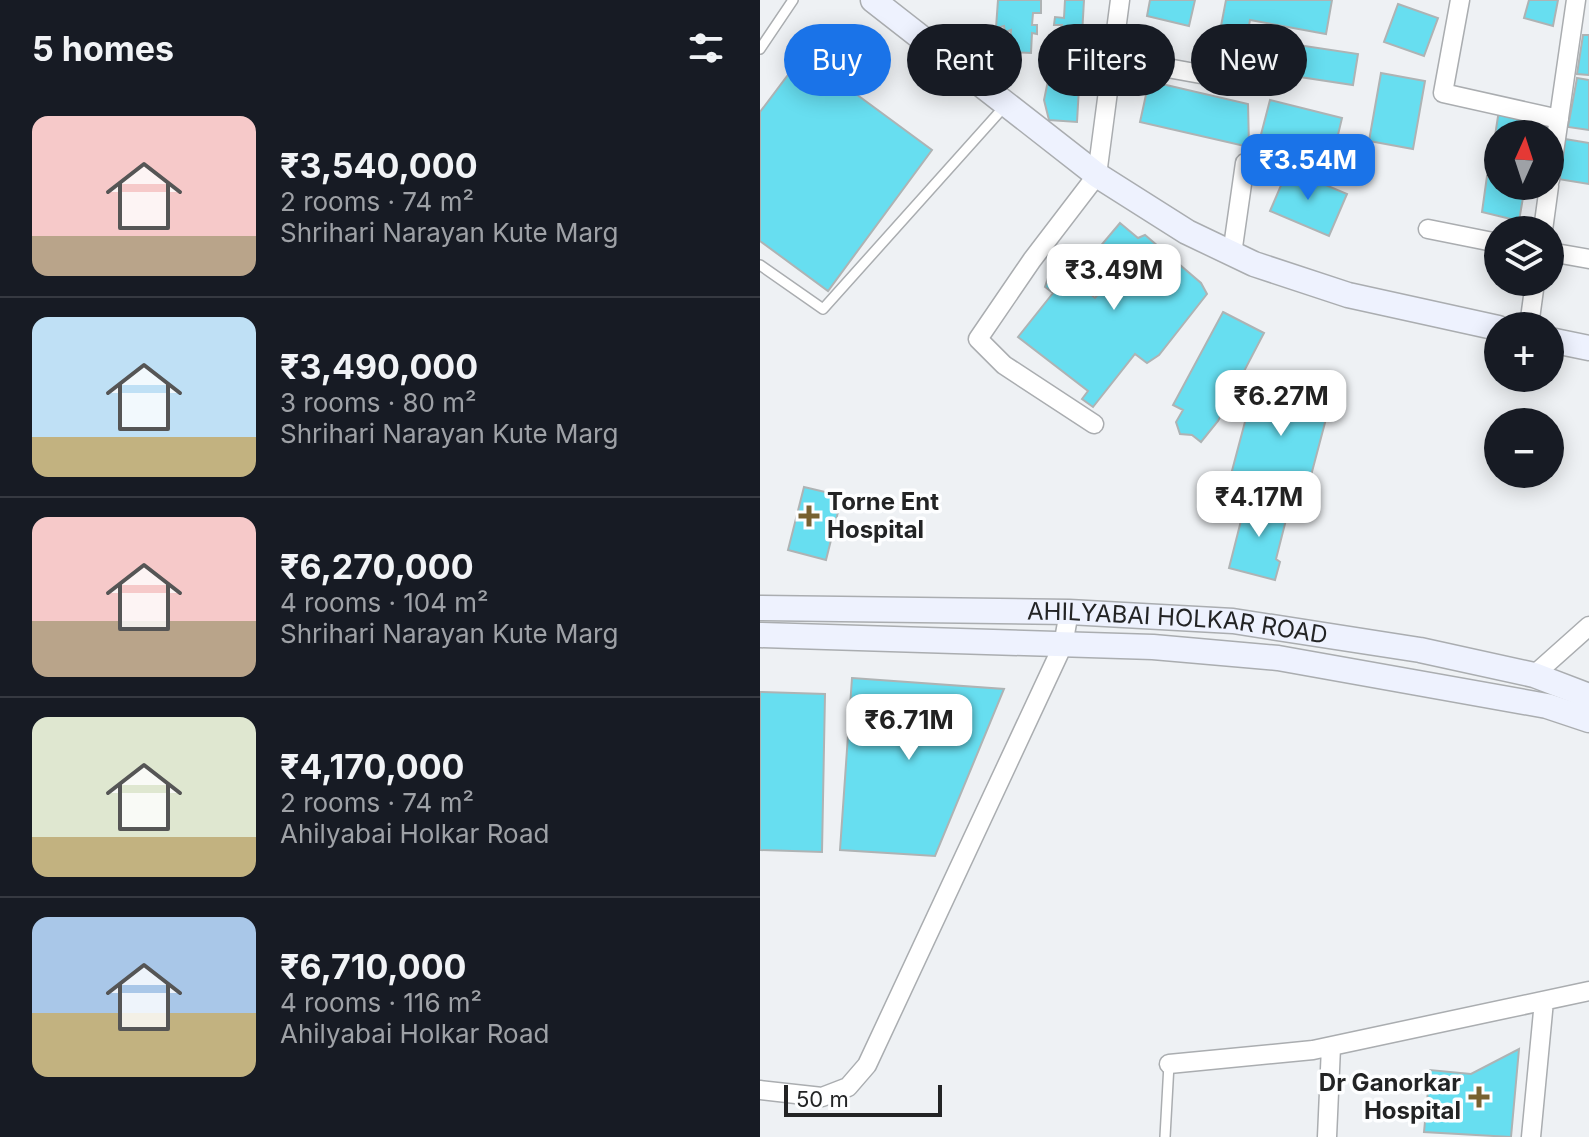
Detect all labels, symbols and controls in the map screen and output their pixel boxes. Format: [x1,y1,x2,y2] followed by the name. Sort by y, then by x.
[784,24,891,96] chip: Buy
[907,24,1022,96] chip: Rent
[1038,24,1175,96] chip: Filters
[1191,24,1307,96] chip: New
[684,26,728,70] icon: filters
[32,28,174,69] text: 5 homes
[1484,120,1564,200] north arrow
[1484,120,1564,488] map controls
[1243,134,1373,202] pin: ₹3.54M
[1259,144,1357,175] text: ₹3.54M
[280,145,478,186] text: ₹3,540,000
[96,148,192,244] icon: home
[280,186,474,217] text: 2 rooms · 74 m²
[1484,216,1564,296] button: layers
[280,217,618,248] text: Shrihari Narayan Kute Marg
[1049,244,1179,312] pin: ₹3.49M
[1065,254,1163,285] text: ₹3.49M
[1484,312,1564,392] button: +
[280,346,478,387] text: ₹3,490,000
[96,349,192,445] icon: home
[1216,370,1346,438] pin: ₹6.27M
[1233,380,1329,411] text: ₹6.27M
[280,387,477,418] text: 3 rooms · 80 m²
[1484,408,1564,488] button: −
[280,418,618,449] text: Shrihari Narayan Kute Marg
[1194,471,1324,539] pin: ₹4.17M
[1215,481,1303,512] text: ₹4.17M
[827,487,939,544] place label: Torne Ent Hospital
[798,505,820,527] marker: Torne Ent Hospital
[280,546,474,587] text: ₹6,270,000
[96,549,192,645] icon: home
[280,587,489,618] text: 4 rooms · 104 m²
[1027,596,1330,649] street label: AHILYABAI HOLKAR ROAD
[280,618,618,649] text: Shrihari Narayan Kute Marg
[844,694,974,762] pin: ₹6.71M
[864,704,954,735] text: ₹6.71M
[280,746,465,787] text: ₹4,170,000
[96,749,192,845] icon: home
[280,787,474,818] text: 2 rooms · 74 m²
[280,818,549,849] text: Ahilyabai Holkar Road
[280,946,467,987] text: ₹6,710,000
[96,949,192,1045] icon: home
[280,987,482,1018] text: 4 rooms · 116 m²
[280,1018,549,1049] text: Ahilyabai Holkar Road
[1319,1068,1461,1125] place label: Dr Ganorkar Hospital
[784,1081,942,1117] scale bar
[796,1086,849,1112] text: 50 m
[1468,1086,1490,1108] marker: Dr Ganorkar Hospital

